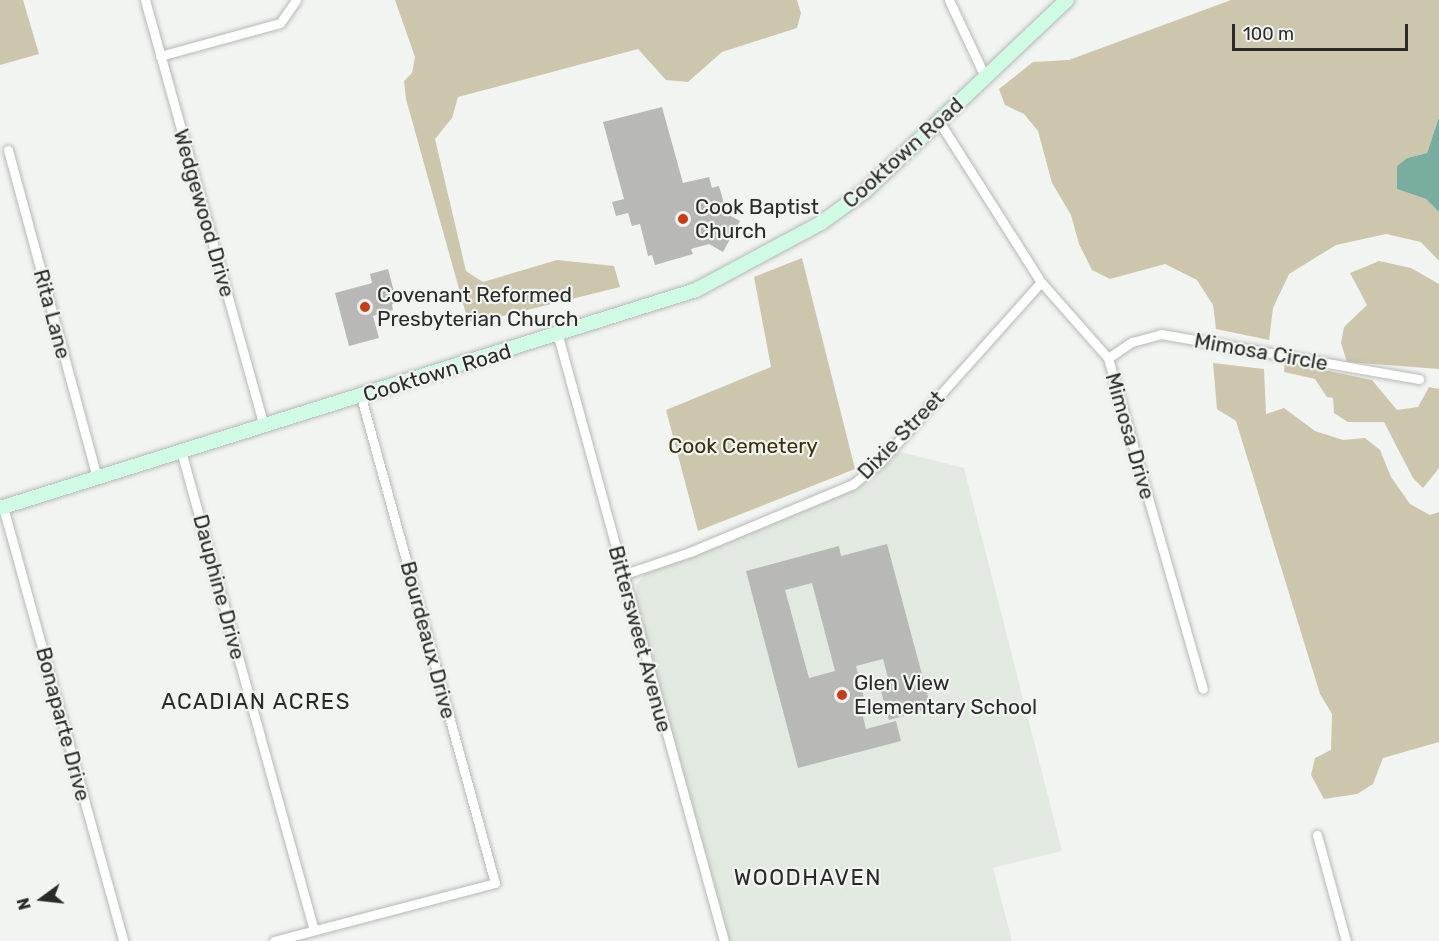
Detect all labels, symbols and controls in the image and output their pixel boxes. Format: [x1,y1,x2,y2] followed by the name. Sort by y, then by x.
[1235,12,1410,50] scale bar
[1243,23,1294,45] text: 100 m
[838,92,968,214] street label: Cooktown Road
[168,126,240,300] street label: Wedgewood Drive
[695,194,819,244] place label: Cook Baptist Church
[676,212,690,226] marker: Cook Baptist Church
[28,266,76,362] street label: Rita Lane
[377,282,578,332] place label: Covenant Reformed Presbyterian Church
[358,300,372,314] marker: Covenant Reformed Presbyterian Church
[1192,328,1330,376] street label: Mimosa Circle
[360,339,514,407] street label: Cooktown Road
[1100,370,1160,502] street label: Mimosa Drive
[852,385,950,485] street label: Dixie Street
[668,433,818,459] park label: Cook Cemetery
[188,512,250,662] street label: Dauphine Drive
[603,543,677,735] street label: Bittersweet Avenue
[395,559,461,721] street label: Bourdeaux Drive
[30,644,96,804] street label: Bonaparte Drive
[854,670,1038,720] place label: Glen View Elementary School
[835,688,849,702] marker: Glen View Elementary School
[161,689,351,715] district label: ACADIAN ACRES
[734,865,882,891] district label: WOODHAVEN
[12,869,72,929] north arrow
[13,896,35,912] text: N

